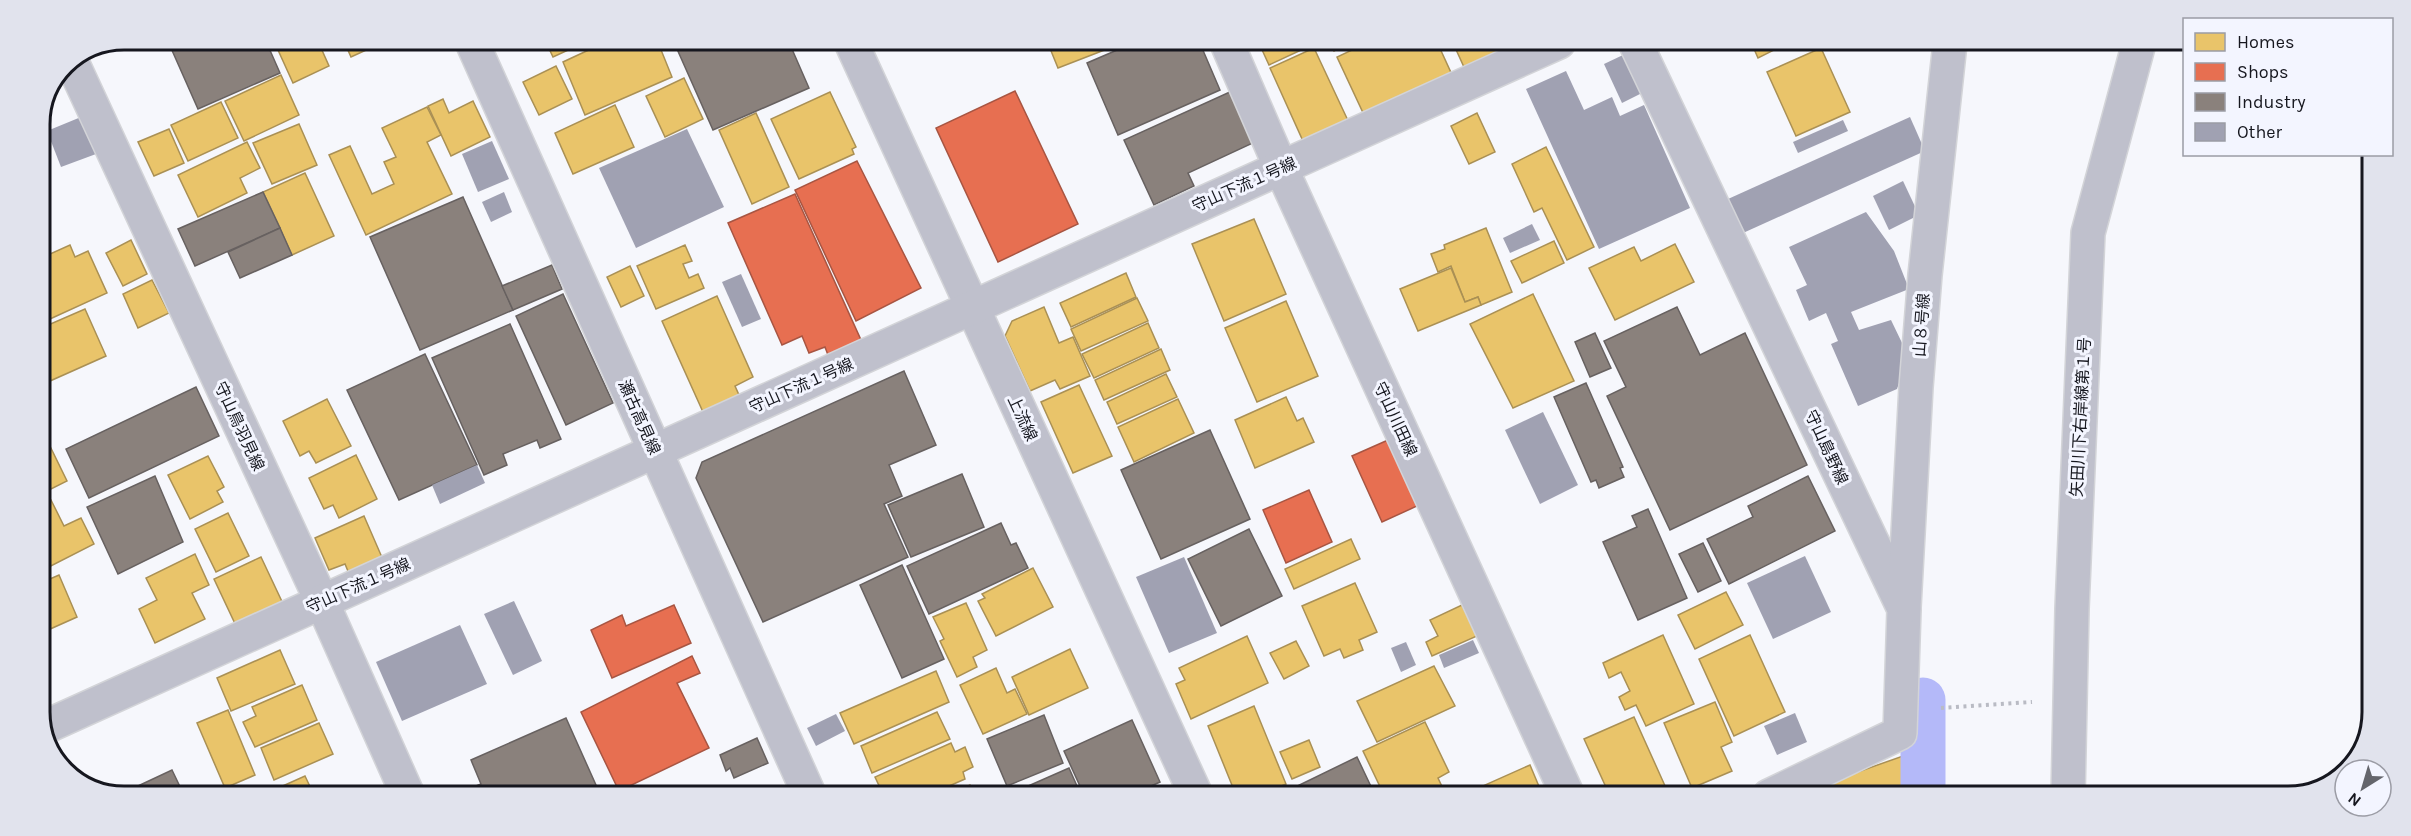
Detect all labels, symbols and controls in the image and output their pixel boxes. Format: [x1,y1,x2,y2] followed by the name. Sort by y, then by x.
[2183,18,2393,156] legend
[2237,31,2294,53] text: Homes
[2237,61,2289,83] text: Shops
[2237,91,2306,113] text: Industry
[2237,121,2282,143] text: Other
[1189,153,1299,216] street label: 守山下流１号線
[1910,292,1933,358] street label: 山８号線
[2067,337,2094,497] street label: 矢田川下右岸線第１号
[746,354,856,417] street label: 守山下流１号線
[615,377,664,458] street label: 瀬古高見線
[211,379,268,474] street label: 守山鳥羽見線
[1370,379,1421,459] street label: 守山川田線
[1004,392,1041,444] street label: 上流線
[1801,407,1852,487] street label: 守山島野線
[303,554,413,617] street label: 守山下流１号線
[2333,758,2393,818] north arrow
[2344,789,2365,811] text: N

